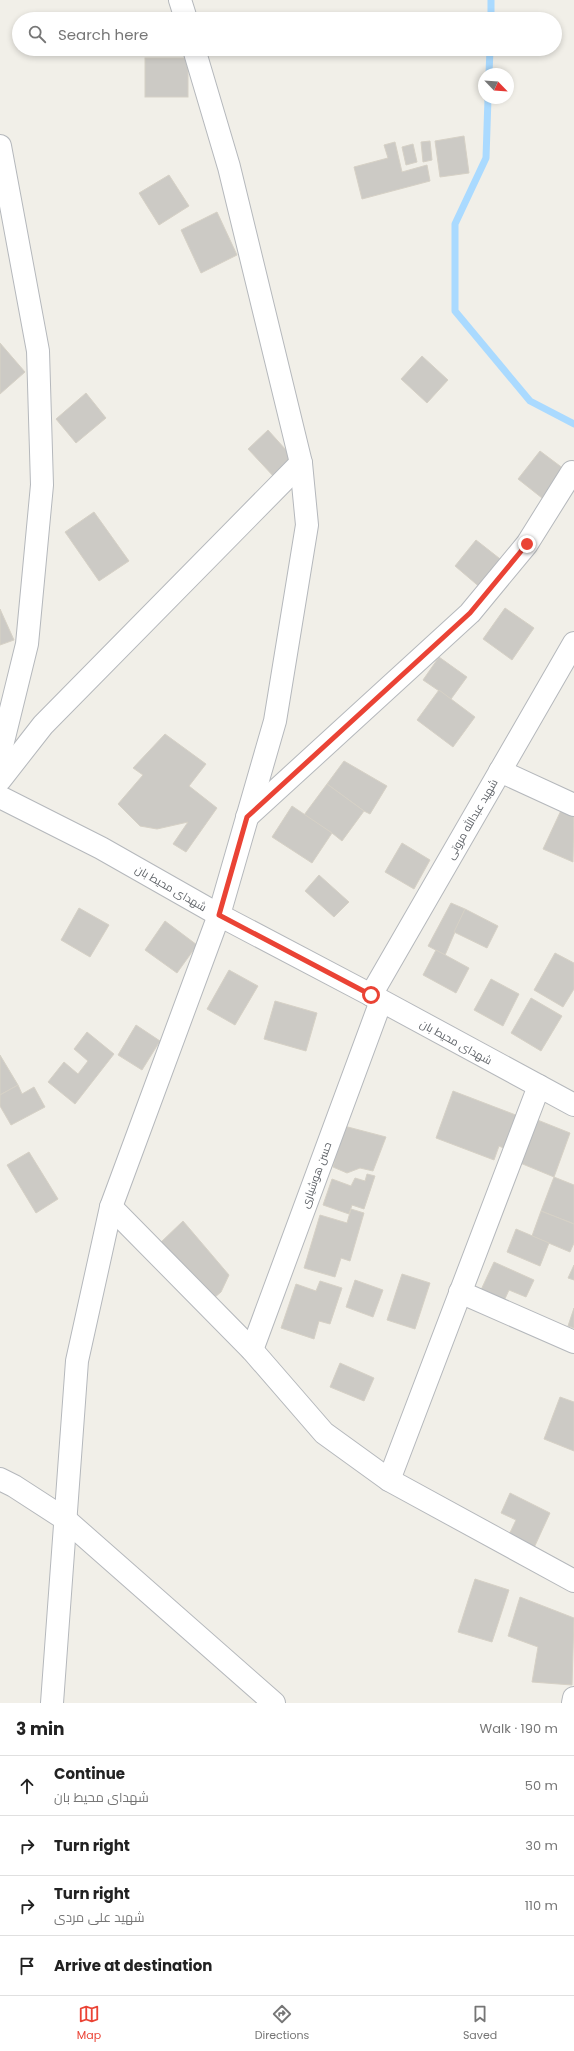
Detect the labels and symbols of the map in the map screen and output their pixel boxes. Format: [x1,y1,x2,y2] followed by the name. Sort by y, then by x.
[478,68,514,104] north arrow
[518,535,536,553] route end
[442,776,502,862] street label: شهید عبدالله مروتی
[132,861,210,915] street label: شهدای محیط بان
[362,986,380,1004] route start
[417,1016,495,1068] street label: شهدای محیط بان
[297,1140,335,1210] street label: حسن هوشیاری

